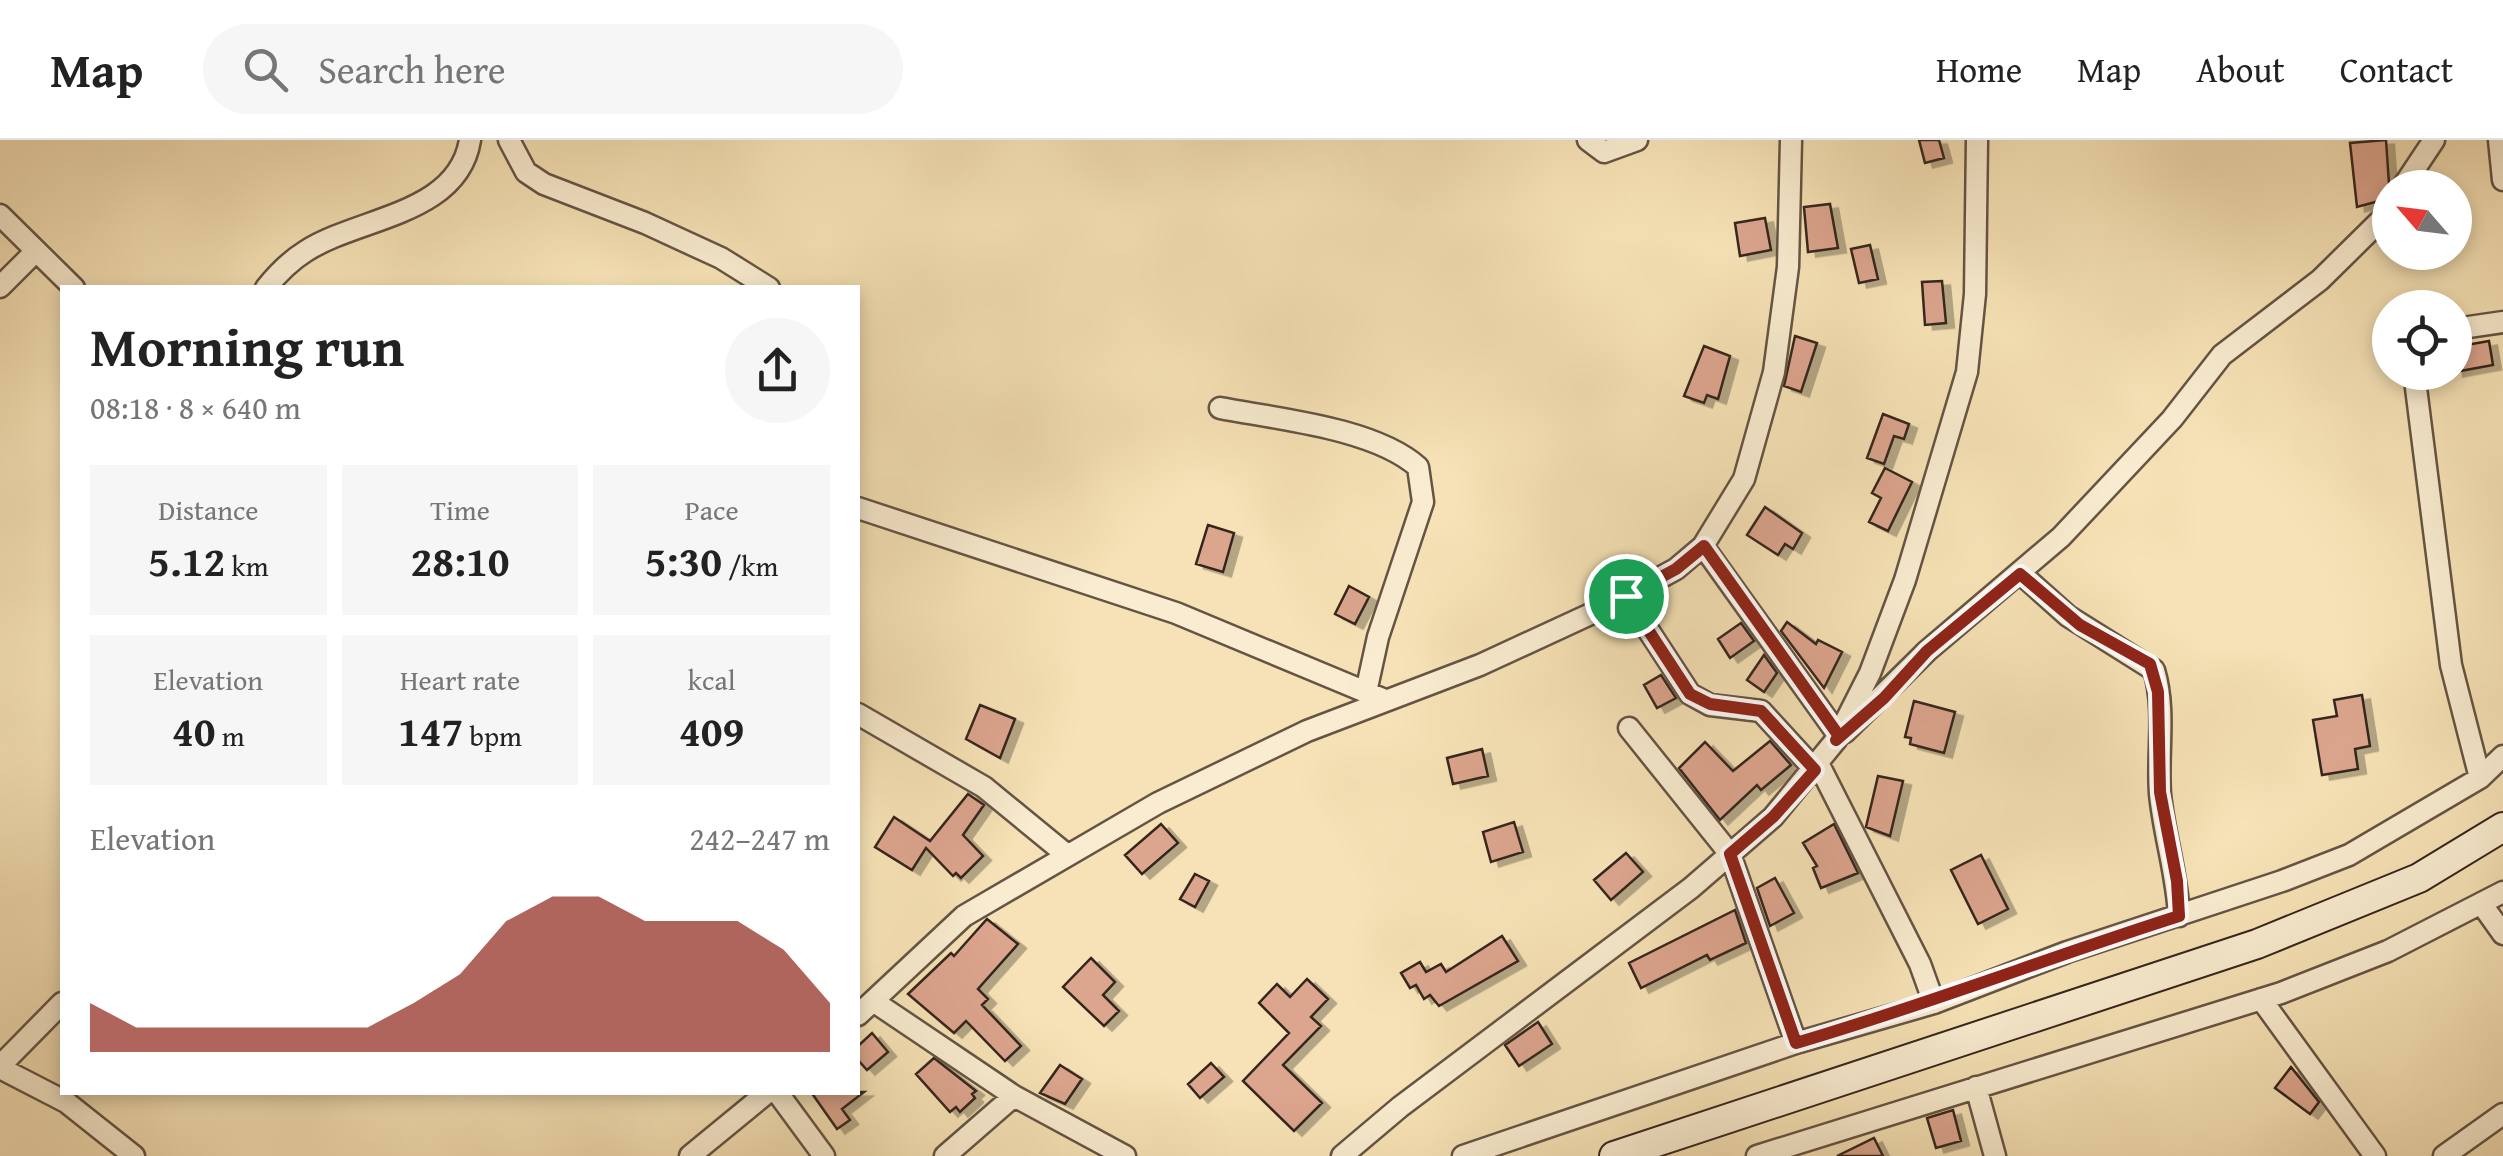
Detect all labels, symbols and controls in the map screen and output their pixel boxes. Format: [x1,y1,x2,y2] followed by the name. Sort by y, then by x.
[203,24,903,114] search box
[50,34,143,105] text: Map
[318,41,506,97] text: Search here
[238,42,293,97] icon: search
[1936,44,2022,95] text: Home
[2077,44,2141,95] text: Map
[2196,44,2285,95] text: About
[2340,44,2453,95] text: Contact
[2372,170,2472,270] north arrow
[2372,170,2472,390] map controls
[2372,290,2472,390] button: locate
[90,306,404,386] text: Morning run
[725,318,830,423] button: share
[90,384,301,431] text: 08:18 · 8 × 640 m
[158,489,259,530] text: Distance
[430,489,490,530] text: Time
[685,489,739,530] text: Pace
[148,530,225,591] text: 5.12
[411,530,509,591] text: 28:10
[645,530,722,591] text: 5:30
[225,545,269,586] text: km
[722,545,778,586] text: /km
[1584,554,1669,639] pin
[1599,569,1654,624] icon: arrive
[154,659,263,700] text: Elevation
[400,659,520,700] text: Heart rate
[688,659,736,700] text: kcal
[172,700,216,761] text: 40
[398,700,463,761] text: 147
[679,700,744,761] text: 409
[216,715,245,756] text: m
[463,715,522,756] text: bpm
[90,815,215,862] text: Elevation
[689,815,830,862] text: 242–247 m

